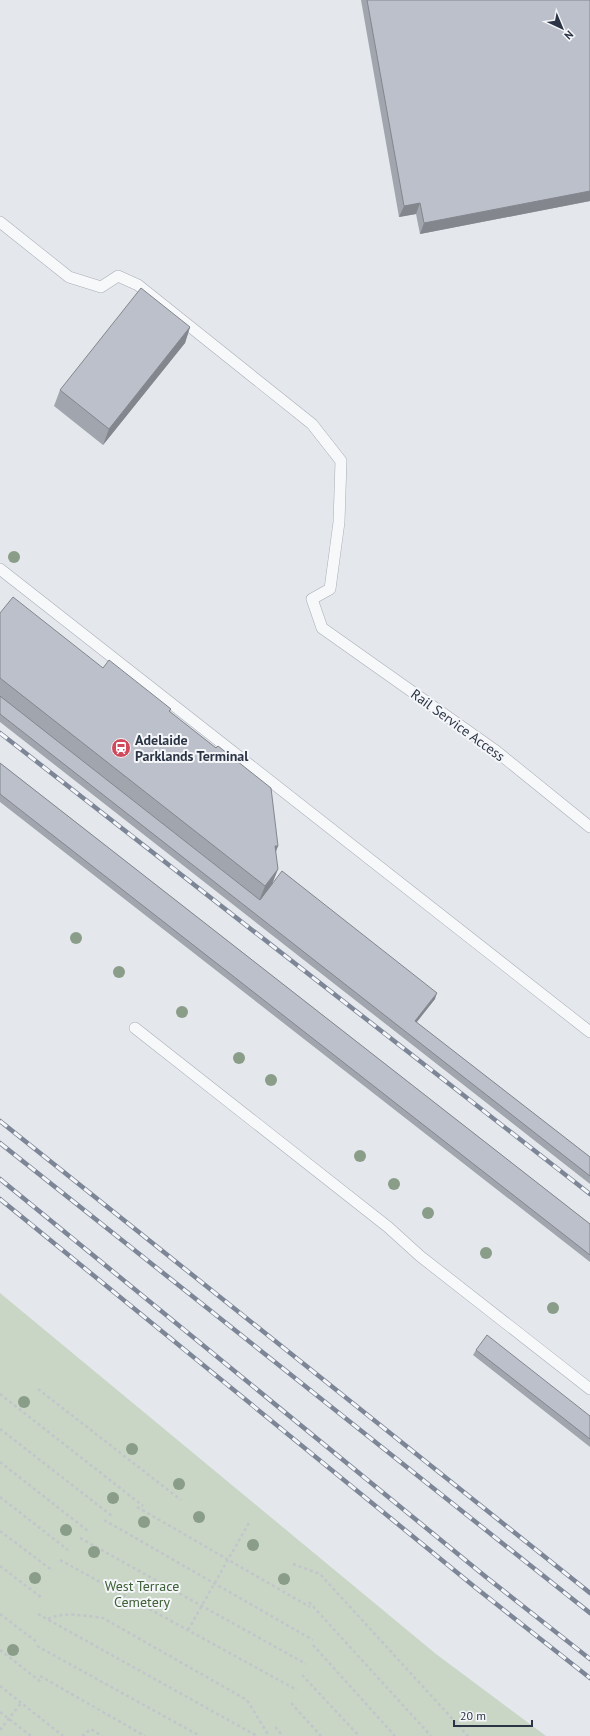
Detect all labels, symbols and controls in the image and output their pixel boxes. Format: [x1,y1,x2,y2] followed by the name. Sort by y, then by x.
[542,8,582,48] north arrow
[561,28,576,43] text: N
[407,685,509,765] street label: Rail Service Access
[135,731,249,765] place label: Adelaide Parklands Terminal
[110,737,132,759] station icon: Adelaide Parklands Terminal
[105,1577,179,1611] park label: West Terrace Cemetery
[454,1702,532,1728] scale bar
[460,1708,486,1723] text: 20 m

